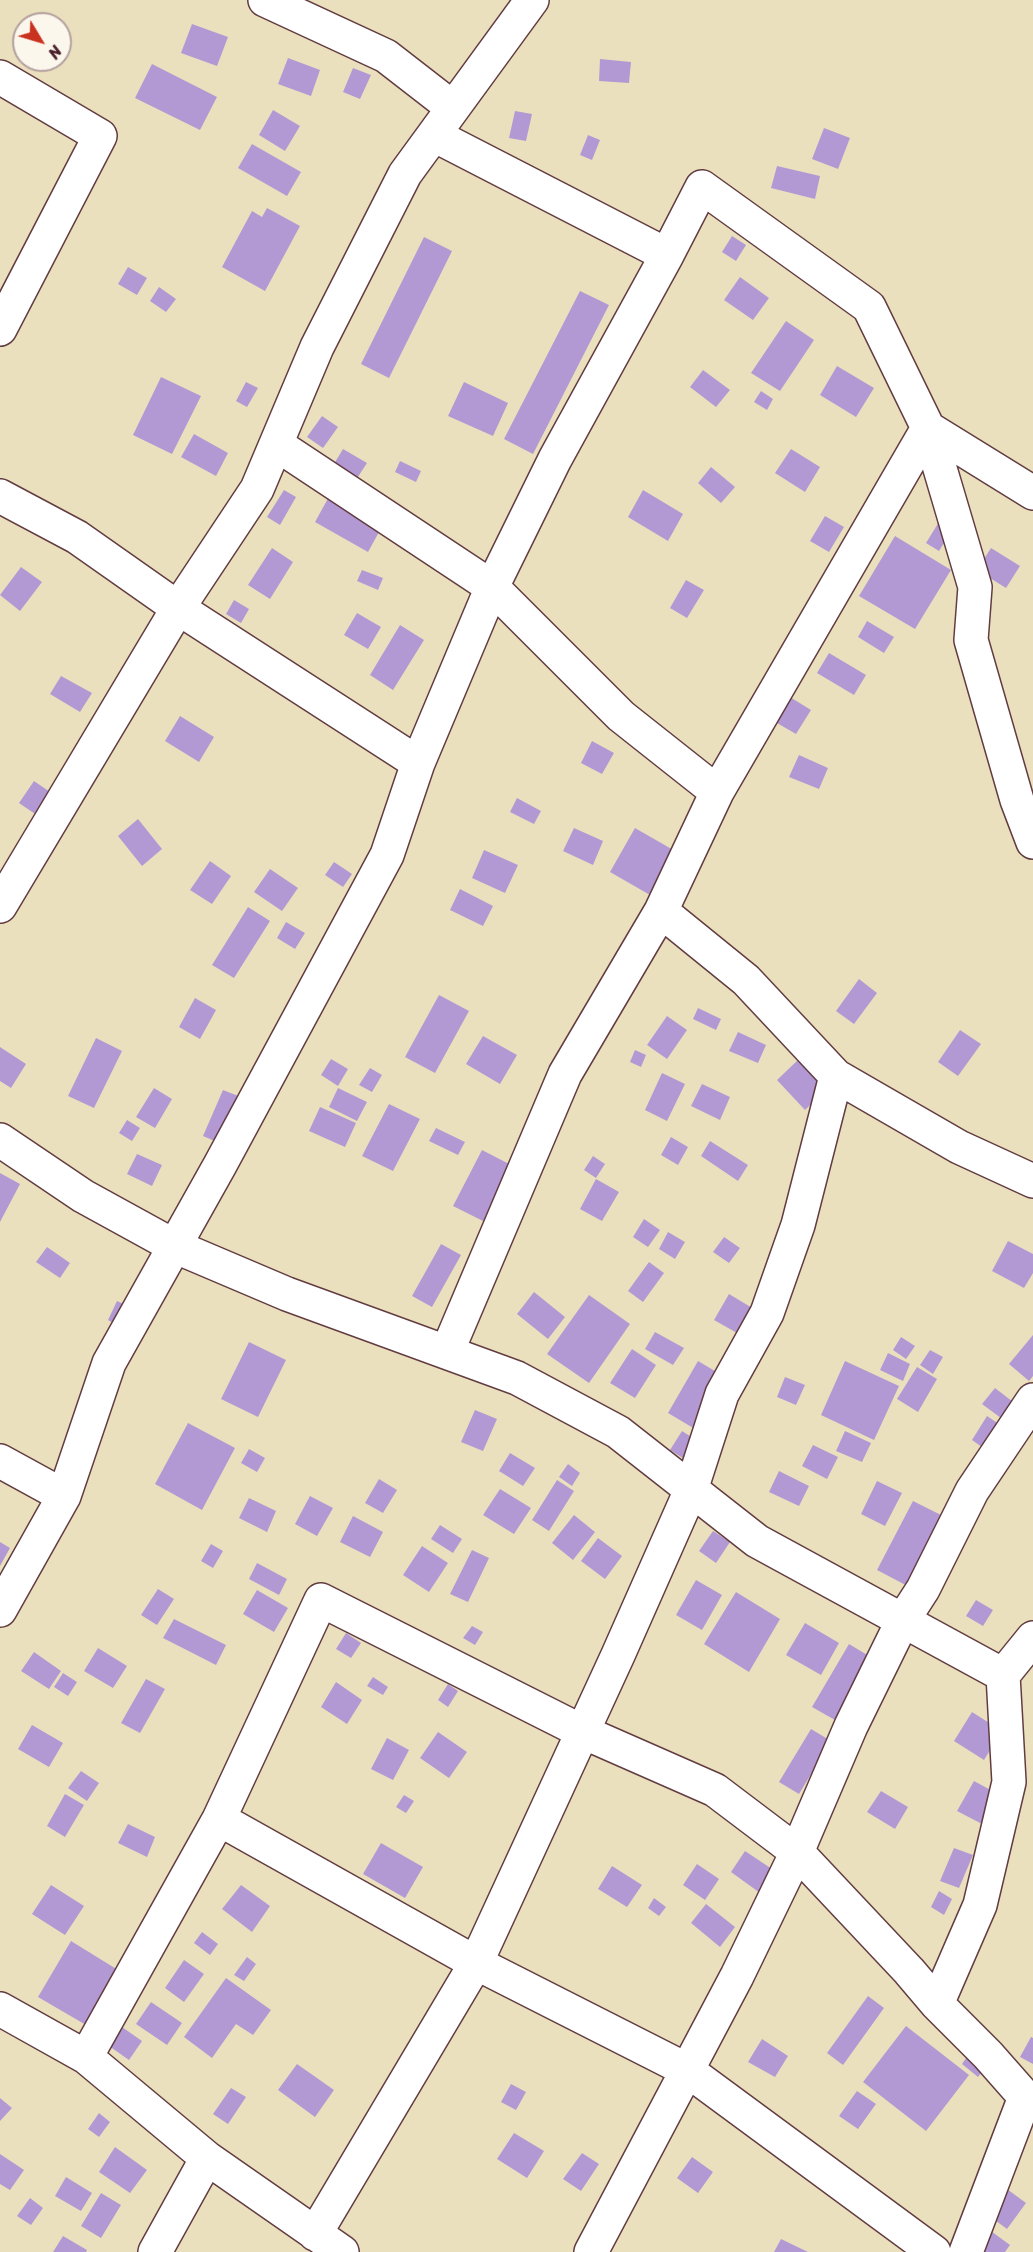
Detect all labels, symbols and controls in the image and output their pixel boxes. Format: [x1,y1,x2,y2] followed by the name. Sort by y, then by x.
[12,12,72,72] north arrow
[40,39,70,65] text: N

